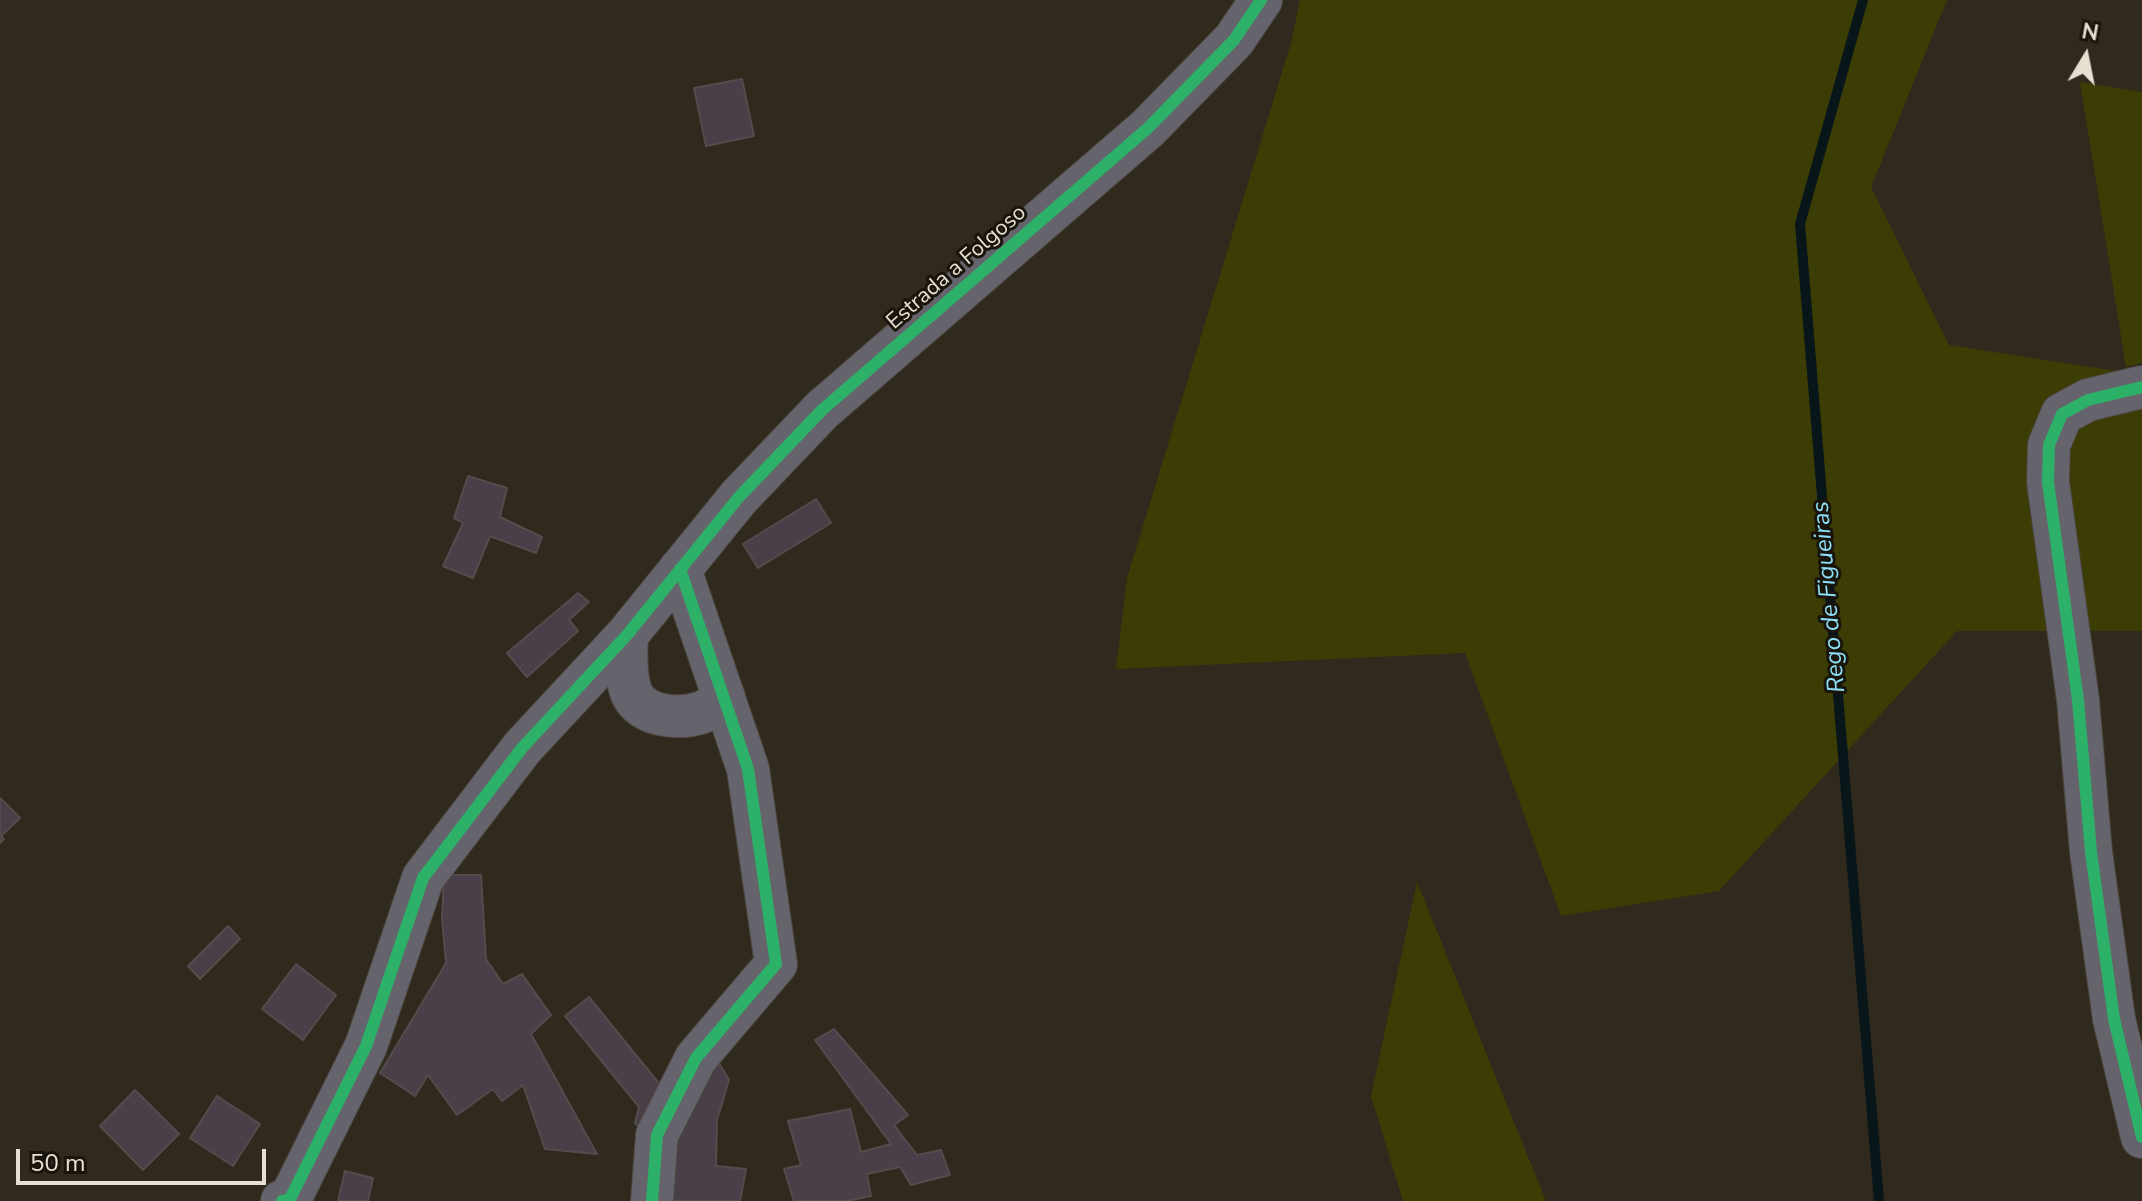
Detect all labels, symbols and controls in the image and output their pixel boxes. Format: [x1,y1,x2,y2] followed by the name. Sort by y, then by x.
[2046,16,2126,96] north arrow
[2079,16,2101,49] text: N
[882,200,1032,336] street label: Estrada a Folgoso
[1807,500,1853,694] water label: Rego de Figueiras
[20,1133,270,1183] scale bar
[30,1147,86,1179] text: 50 m

